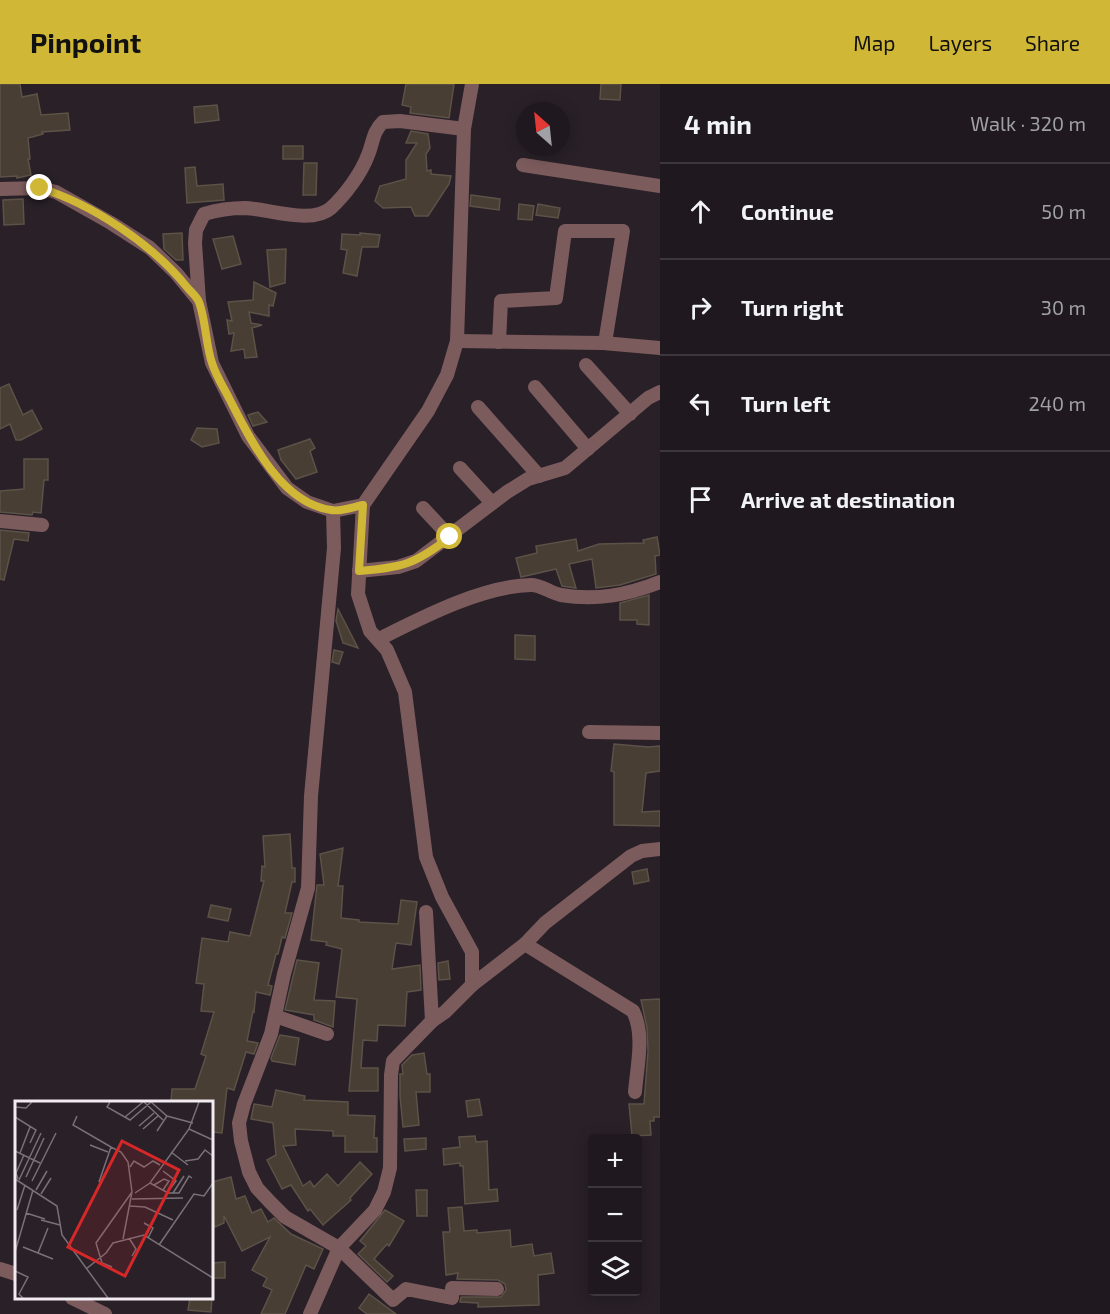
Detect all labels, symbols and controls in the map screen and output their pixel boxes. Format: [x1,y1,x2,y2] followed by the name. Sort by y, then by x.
[30,25,141,59] text: Pinpoint
[853,30,895,55] text: Map
[928,30,992,55] text: Layers
[1025,30,1080,55] text: Share
[516,102,570,156] north arrow
[684,108,752,139] text: 4 min
[970,111,1086,135] text: Walk · 320 m
[26,174,52,200] route end
[684,195,717,228] icon: ahead
[741,198,834,224] text: Continue
[1041,199,1086,223] text: 50 m
[684,291,717,324] icon: right
[741,294,843,320] text: Turn right
[1041,295,1086,319] text: 30 m
[684,387,717,420] icon: left
[741,390,830,416] text: Turn left
[1028,391,1086,415] text: 240 m
[684,483,717,516] icon: arrive
[741,486,955,512] text: Arrive at destination
[436,523,462,549] route start
[15,1101,213,1299] inset map
[588,1134,642,1296] map controls
[588,1134,642,1188] button: +
[588,1188,642,1242] button: −
[588,1242,642,1296] button: layers

